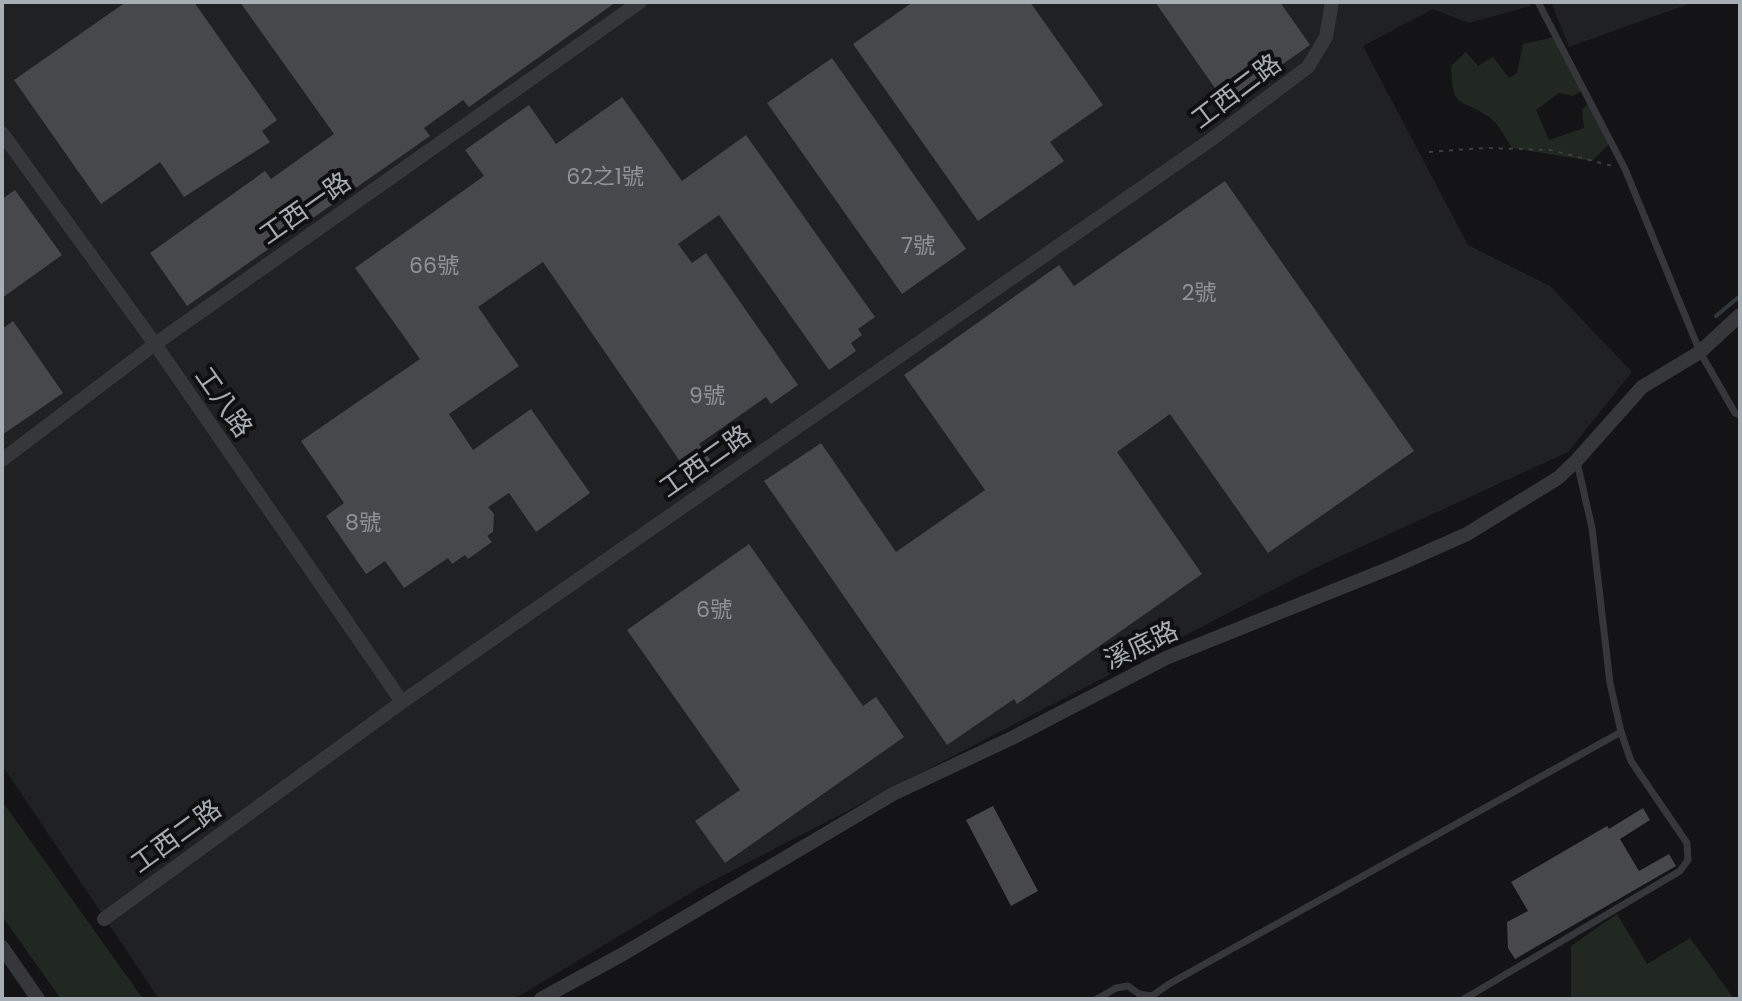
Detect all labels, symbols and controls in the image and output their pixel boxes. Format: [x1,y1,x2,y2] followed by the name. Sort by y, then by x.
[1184,45,1288,137] street label: 工西二路
[566,161,644,192] house number: 62之1號
[252,163,358,253] street label: 工西一路
[901,230,935,261] house number: 7號
[409,250,459,281] house number: 66號
[1182,277,1216,308] house number: 2號
[187,360,261,444] street label: 工八路
[689,380,725,411] house number: 9號
[652,416,758,506] street label: 工西二路
[345,507,381,538] house number: 8號
[696,594,732,625] house number: 6號
[1098,612,1184,678] street label: 溪底路
[123,791,229,881] street label: 工西二路

